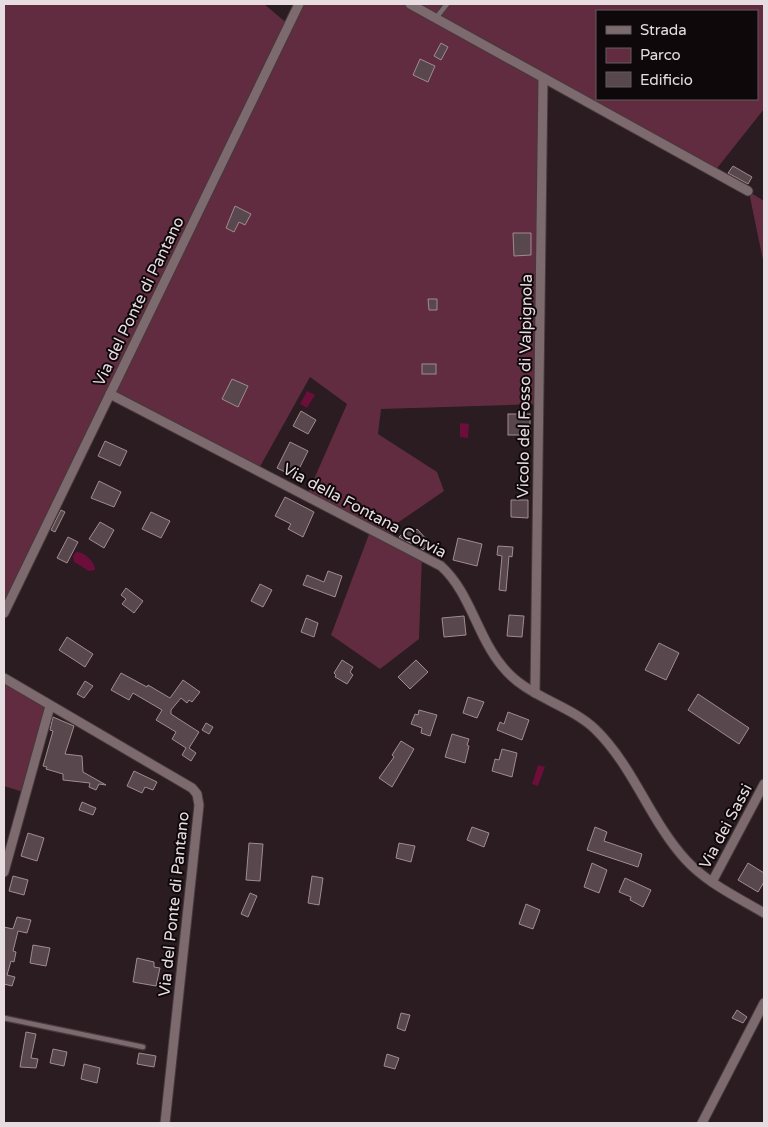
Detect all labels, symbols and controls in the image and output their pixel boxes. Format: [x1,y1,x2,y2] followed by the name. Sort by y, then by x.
[596,10,758,100] legend
[640,21,687,39] text: Strada
[640,46,681,64] text: Parco
[640,71,693,89] text: Edificio
[89,213,189,389] street label: Via del Ponte di Pantano
[513,274,537,498] street label: Vicolo del Fosso di Valpignola
[279,459,450,563] street label: Via della Fontana Corvia
[695,780,757,872] street label: Via dei Sassi
[154,811,194,998] street label: Via del Ponte di Pantano

